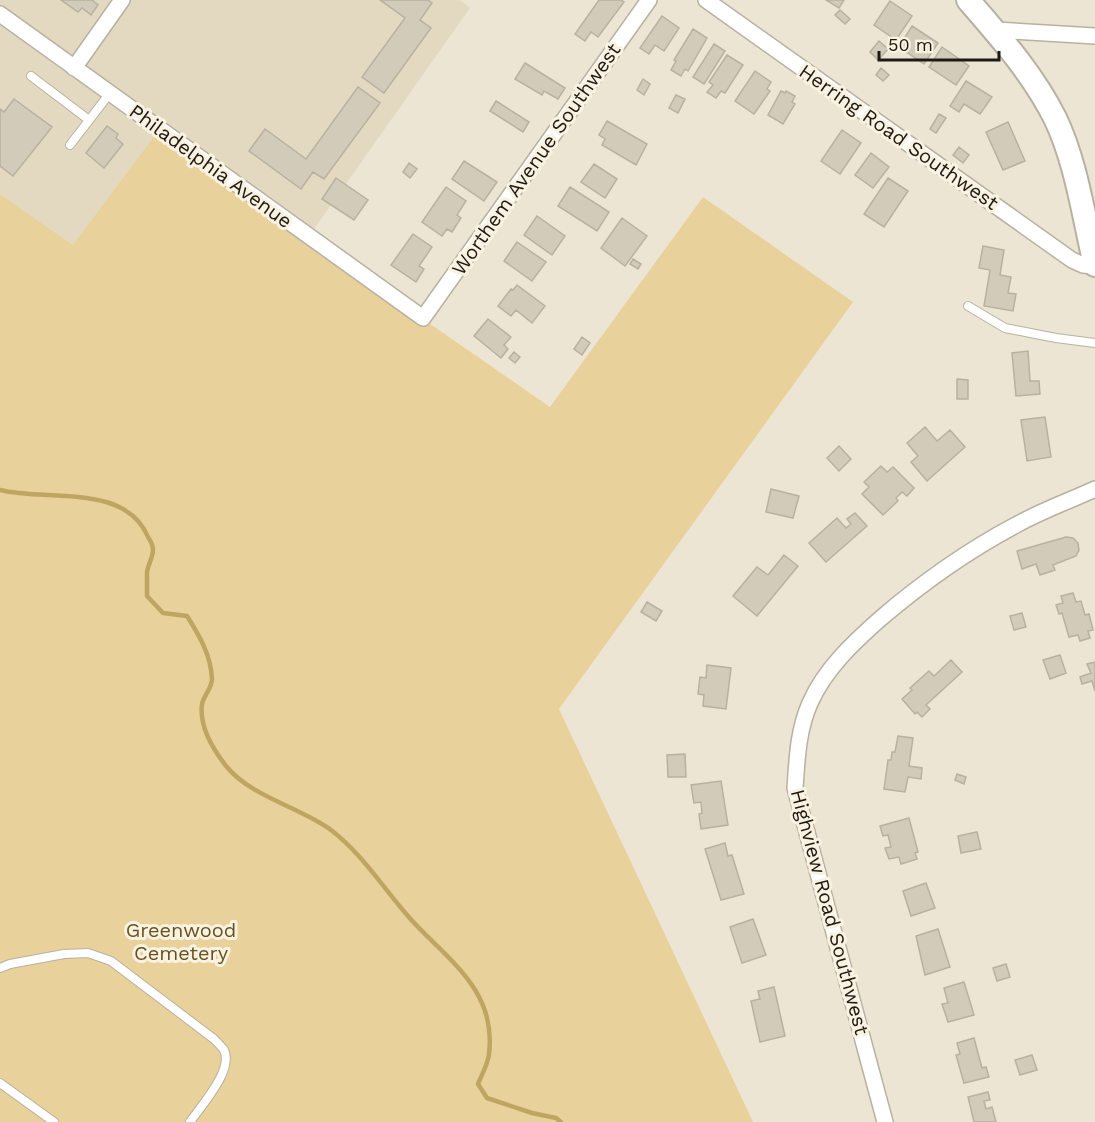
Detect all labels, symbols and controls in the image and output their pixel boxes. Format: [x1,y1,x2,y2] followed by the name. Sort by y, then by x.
[879,24,999,62] scale bar
[888,34,933,55] text: 50 m
[447,38,626,280] street label: Worthem Avenue Southwest
[795,59,1004,215] street label: Herring Road Southwest
[125,99,297,233] street label: Philadelphia Avenue
[786,787,875,1038] street label: Highview Road Southwest
[126,918,236,965] park label: Greenwood Cemetery

